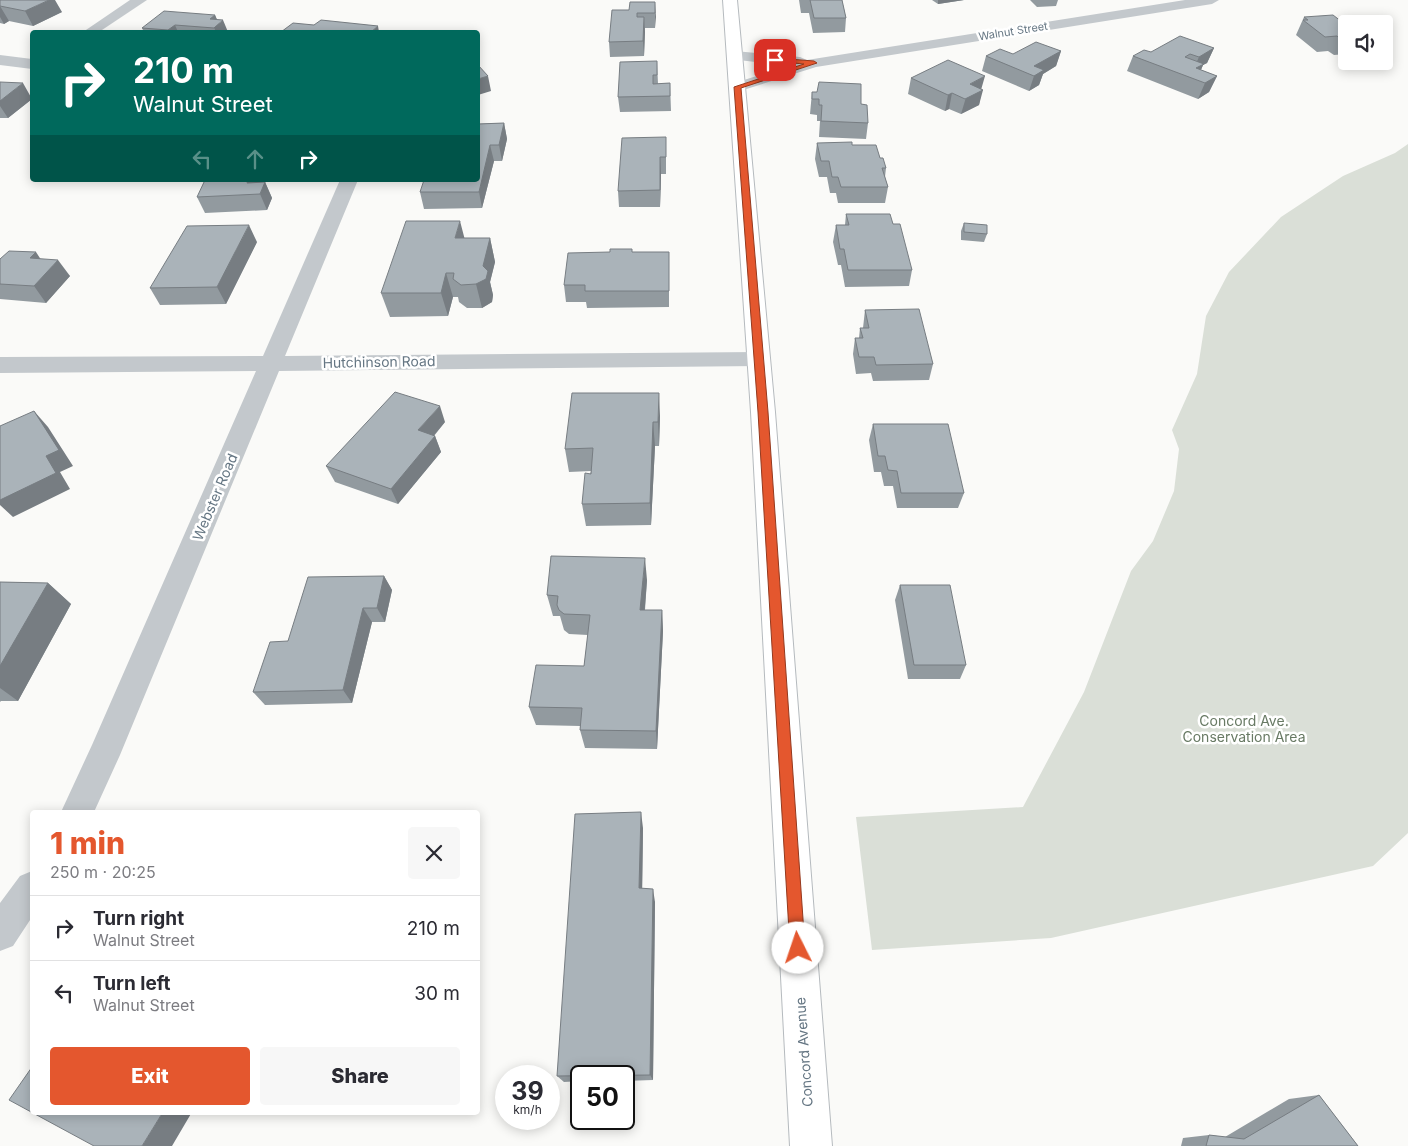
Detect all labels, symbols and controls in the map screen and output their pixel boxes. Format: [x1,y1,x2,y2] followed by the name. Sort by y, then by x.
[1338,15,1393,70] map controls
[1338,15,1393,70] button: sound
[977,19,1049,43] street label: Walnut Street
[754,39,796,81] pin
[761,46,789,74] icon: arrive
[133,49,234,91] text: 210 m
[50,50,115,115] icon: right
[133,91,273,117] text: Walnut Street
[188,145,216,173] icon: left
[241,145,269,173] icon: ahead
[294,145,322,173] icon: right
[322,352,436,371] street label: Hutchinson Road
[189,451,240,543] street label: Webster Road
[1182,712,1306,745] park label: Concord Ave. Conservation Area
[50,825,125,861] text: 1 min
[408,827,460,879] button: close
[50,862,156,882] text: 250 m · 20:25
[93,907,184,930] text: Turn right
[50,914,78,942] icon: right
[407,917,460,940] text: 210 m
[771,921,823,973] position arrow
[93,930,195,950] text: Walnut Street
[93,972,171,995] text: Turn left
[50,979,78,1007] icon: left
[414,982,460,1005] text: 30 m
[93,995,195,1015] text: Walnut Street
[791,997,816,1108] street label: Concord Avenue
[50,1047,250,1105] button: Exit
[260,1047,460,1105] button: Share
[570,1065,635,1130] speed limit sign: 50
[511,1076,544,1106] text: 39
[513,1102,542,1117] text: km/h

